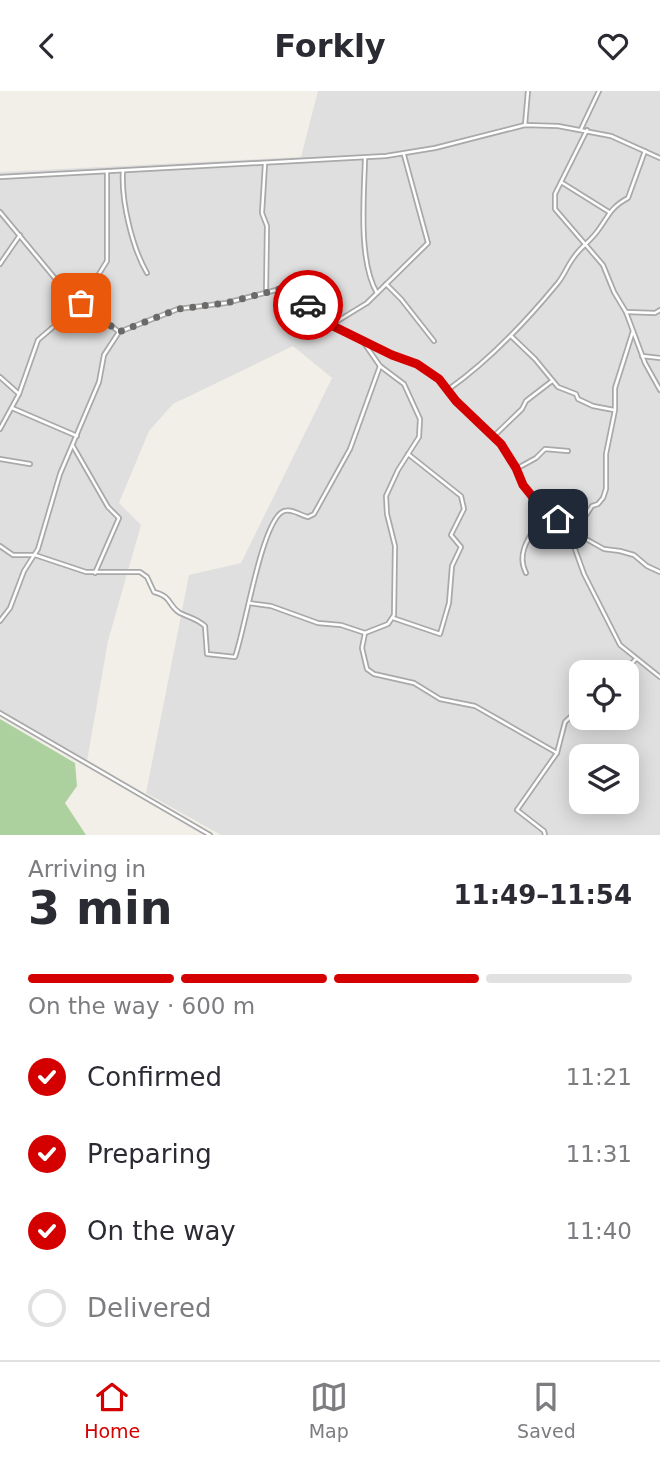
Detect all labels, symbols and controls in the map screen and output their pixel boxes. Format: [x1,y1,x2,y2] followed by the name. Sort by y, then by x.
[28,27,66,65] icon: back
[274,27,386,65] text: Forkly
[594,27,632,65] icon: heart
[273,270,343,340] courier
[51,273,111,333] pin
[62,284,100,322] icon: bag
[289,286,327,324] icon: car
[528,489,588,549] pin
[539,500,577,538] icon: home
[569,660,639,814] map controls
[569,660,639,730] button: locate
[569,744,639,814] button: layers
[28,856,146,882] text: Arriving in
[453,880,632,910] text: 11:49–11:54
[28,881,172,935] text: 3 min
[28,993,255,1019] text: On the way · 600 m
[28,1058,66,1096] icon: check
[87,1062,222,1092] text: Confirmed
[566,1064,632,1090] text: 11:21
[28,1135,66,1173] icon: check
[87,1139,212,1169] text: Preparing
[566,1141,632,1167] text: 11:31
[28,1212,66,1250] icon: check
[87,1216,236,1246] text: On the way
[566,1218,632,1244] text: 11:40
[87,1293,211,1323] text: Delivered
[84,1378,140,1442] tab: Home
[309,1378,349,1442] tab: Map
[517,1378,576,1442] tab: Saved

